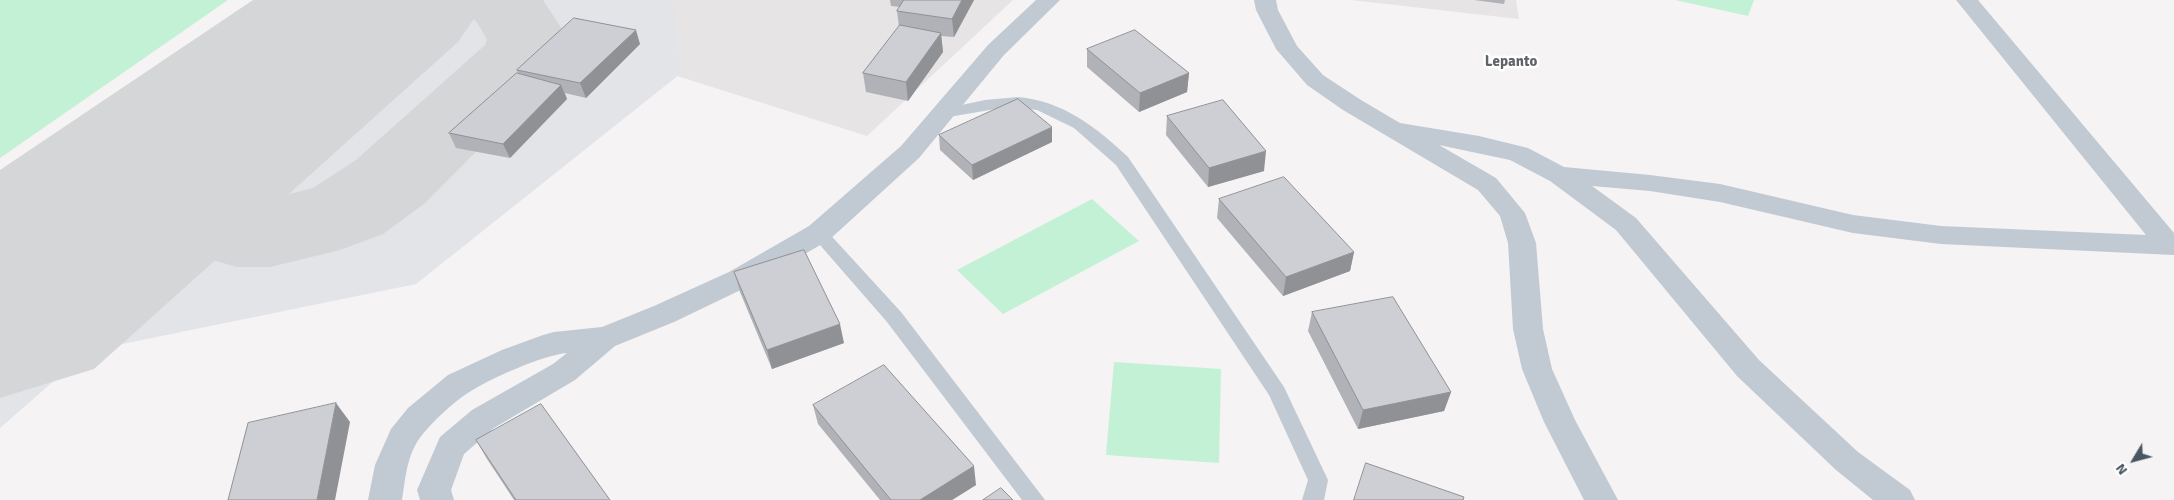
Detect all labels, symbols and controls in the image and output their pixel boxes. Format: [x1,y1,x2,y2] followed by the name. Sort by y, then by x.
[1485,53,1537,71] district label: Lepanto
[2109,435,2159,485] north arrow
[2112,460,2131,478] text: N

